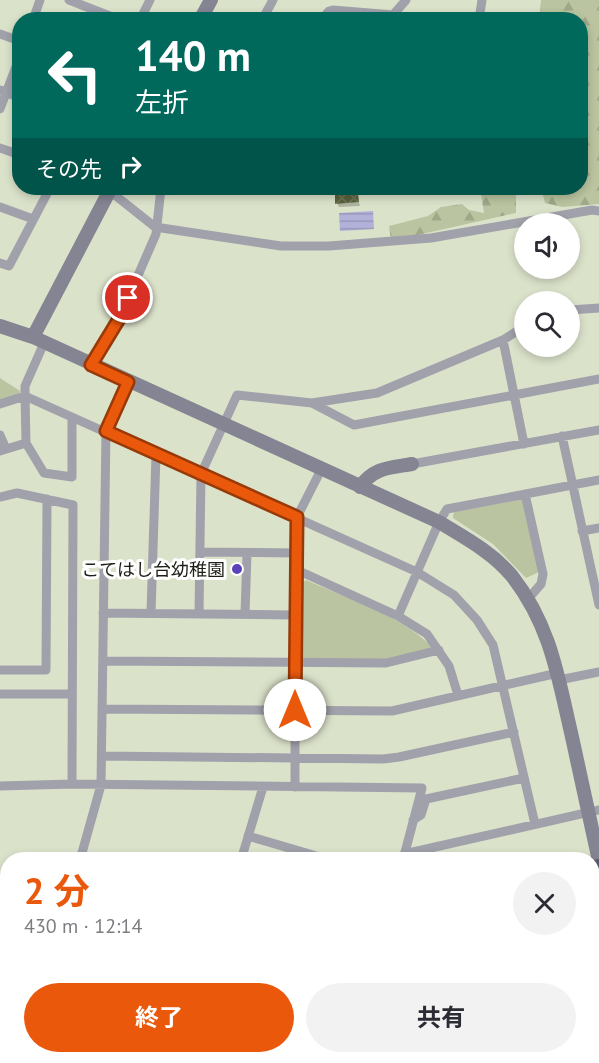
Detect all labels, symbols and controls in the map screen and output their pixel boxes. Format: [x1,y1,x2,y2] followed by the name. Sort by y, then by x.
[135,28,251,83] text: 140 m
[36,36,114,114] icon: left
[135,85,189,119] text: 左折
[114,150,147,183] icon: right
[36,155,102,183] text: その先
[514,213,580,357] map controls
[514,213,580,279] button: sound
[102,272,153,323] pin
[111,281,144,314] icon: arrive
[514,291,580,357] button: search
[81,558,225,581] place label: こてはし台幼稚園
[230,562,244,576] marker: こてはし台幼稚園
[263,678,327,742] position arrow
[24,867,90,914] text: 2 分
[513,872,576,935] button: close
[24,913,142,939] text: 430 m · 12:14
[24,983,294,1052] button: 終了
[306,983,576,1052] button: 共有

